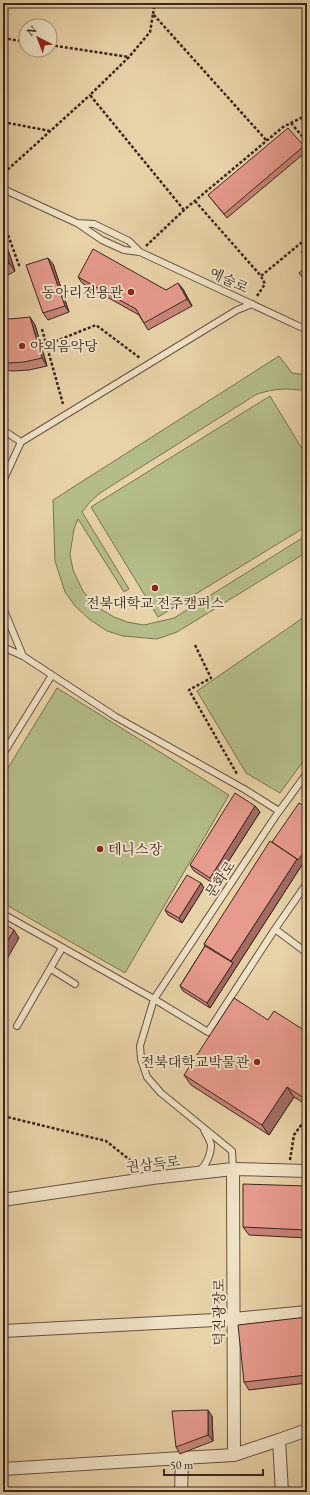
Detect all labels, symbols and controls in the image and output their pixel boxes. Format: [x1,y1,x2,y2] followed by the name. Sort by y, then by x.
[18,18,58,58] north arrow
[23,22,39,39] text: N
[207,263,252,297] street label: 예술로
[42,283,123,301] place label: 동아리전용관
[126,287,136,297] marker: 동아리전용관
[30,337,98,355] place label: 야외음악당
[17,341,27,351] marker: 야외음악당
[150,583,160,593] marker: 전북대학교 전주캠퍼스
[86,594,224,612] place label: 전북대학교 전주캠퍼스
[108,840,163,858] place label: 테니스장
[95,844,105,854] marker: 테니스장
[201,857,239,901] street label: 문화로
[141,1053,249,1071] place label: 전북대학교박물관
[252,1057,262,1067] marker: 전북대학교박물관
[125,1152,181,1176] street label: 권삼득로
[210,1278,228,1346] street label: 덕진광장로
[164,1451,263,1477] scale bar
[170,1457,194,1473] text: 50 m

